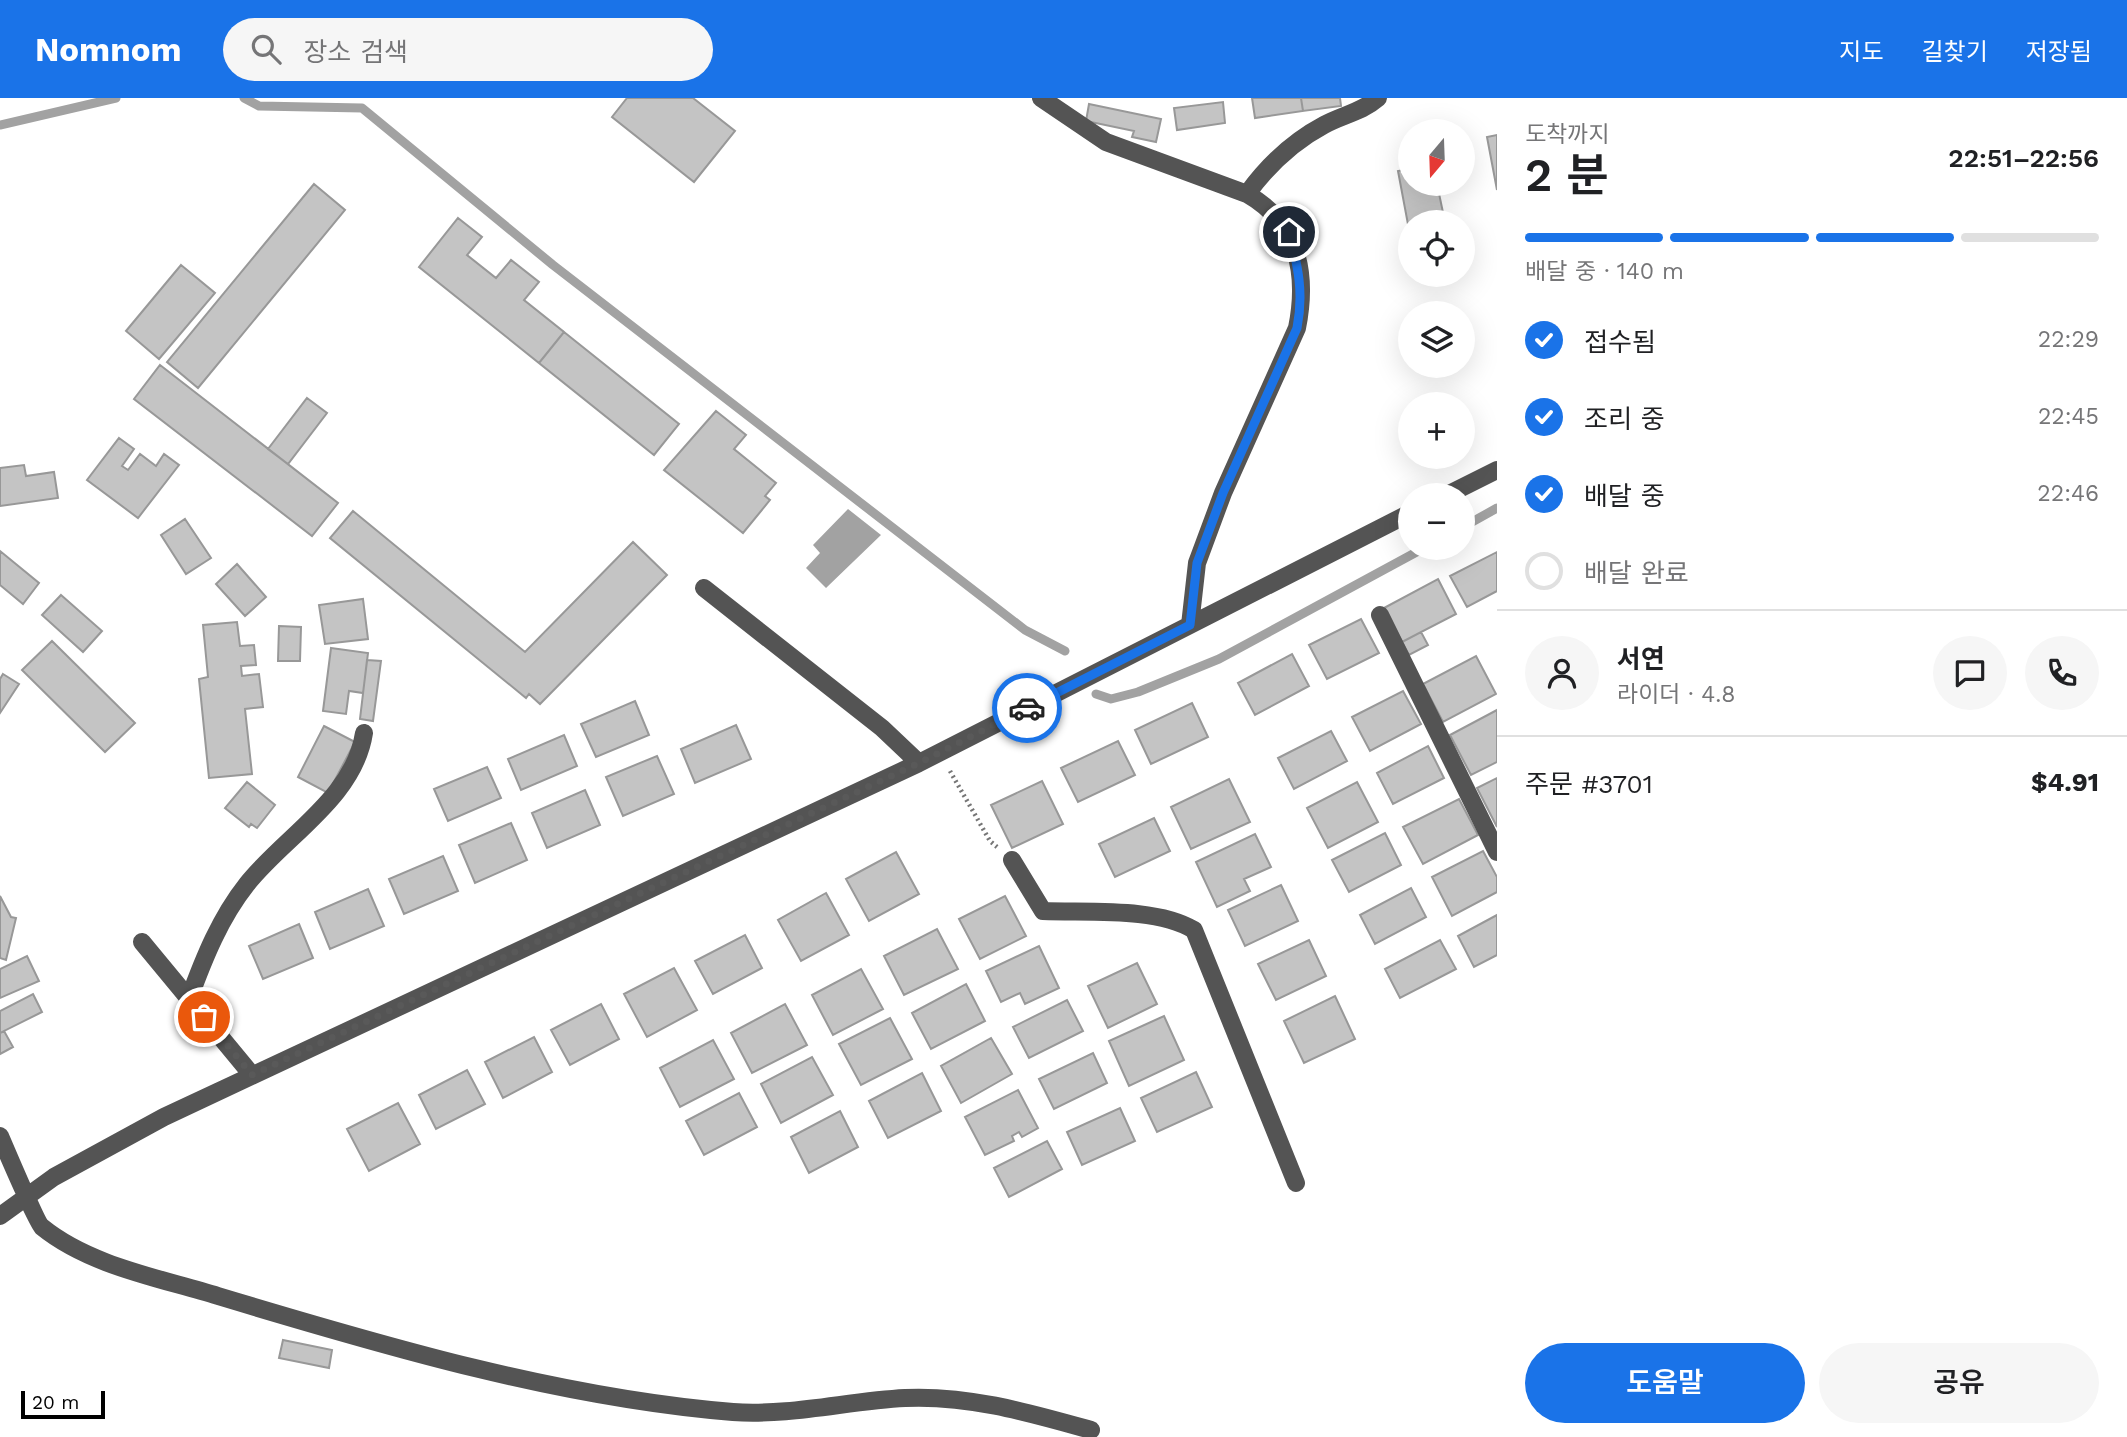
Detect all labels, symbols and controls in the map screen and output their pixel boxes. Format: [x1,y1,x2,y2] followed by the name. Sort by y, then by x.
[223,18,713,81] search box
[35,30,181,69] text: Nomnom
[247,30,285,68] icon: search
[303,37,408,67] text: 장소 검색
[1839,38,1884,66] text: 지도
[1922,38,1988,66] text: 길찾기
[2026,38,2092,66] text: 저장됨
[1398,119,1475,196] north arrow
[1398,119,1475,560] map controls
[1525,121,1610,148] text: 도착까지
[1948,143,2099,173] text: 22:51–22:56
[1525,148,1609,202] text: 2 분
[1259,202,1319,262] pin
[1398,210,1475,287] button: locate
[1270,213,1308,251] icon: home
[1525,258,1684,285] text: 배달 중 · 140 m
[1398,301,1475,378] button: layers
[1525,321,1563,359] icon: check
[2038,326,2099,353] text: 22:29
[1584,327,1656,357] text: 접수됨
[1398,392,1475,469] button: +
[1525,398,1563,436] icon: check
[2038,403,2099,430] text: 22:45
[1584,404,1665,434] text: 조리 중
[1525,475,1563,513] icon: check
[2037,480,2099,507] text: 22:46
[1584,481,1665,511] text: 배달 중
[1398,483,1475,560] button: −
[1584,558,1689,588] text: 배달 완료
[1525,636,1599,710] button: person
[1933,636,2007,710] button: chat
[2025,636,2099,710] button: phone
[1617,644,1665,674] text: 서연
[992,673,1062,743] courier
[1617,681,1735,708] text: 라이더 · 4.8
[1008,689,1046,727] icon: car
[2031,767,2099,797] text: $4.91
[1525,769,1653,799] text: 주문 #3701
[174,987,234,1047] pin
[185,998,223,1036] icon: bag
[1525,1343,1805,1423] button: 도움말
[1819,1343,2099,1423] button: 공유
[21,1388,105,1420] scale bar
[32,1391,79,1414] text: 20 m

